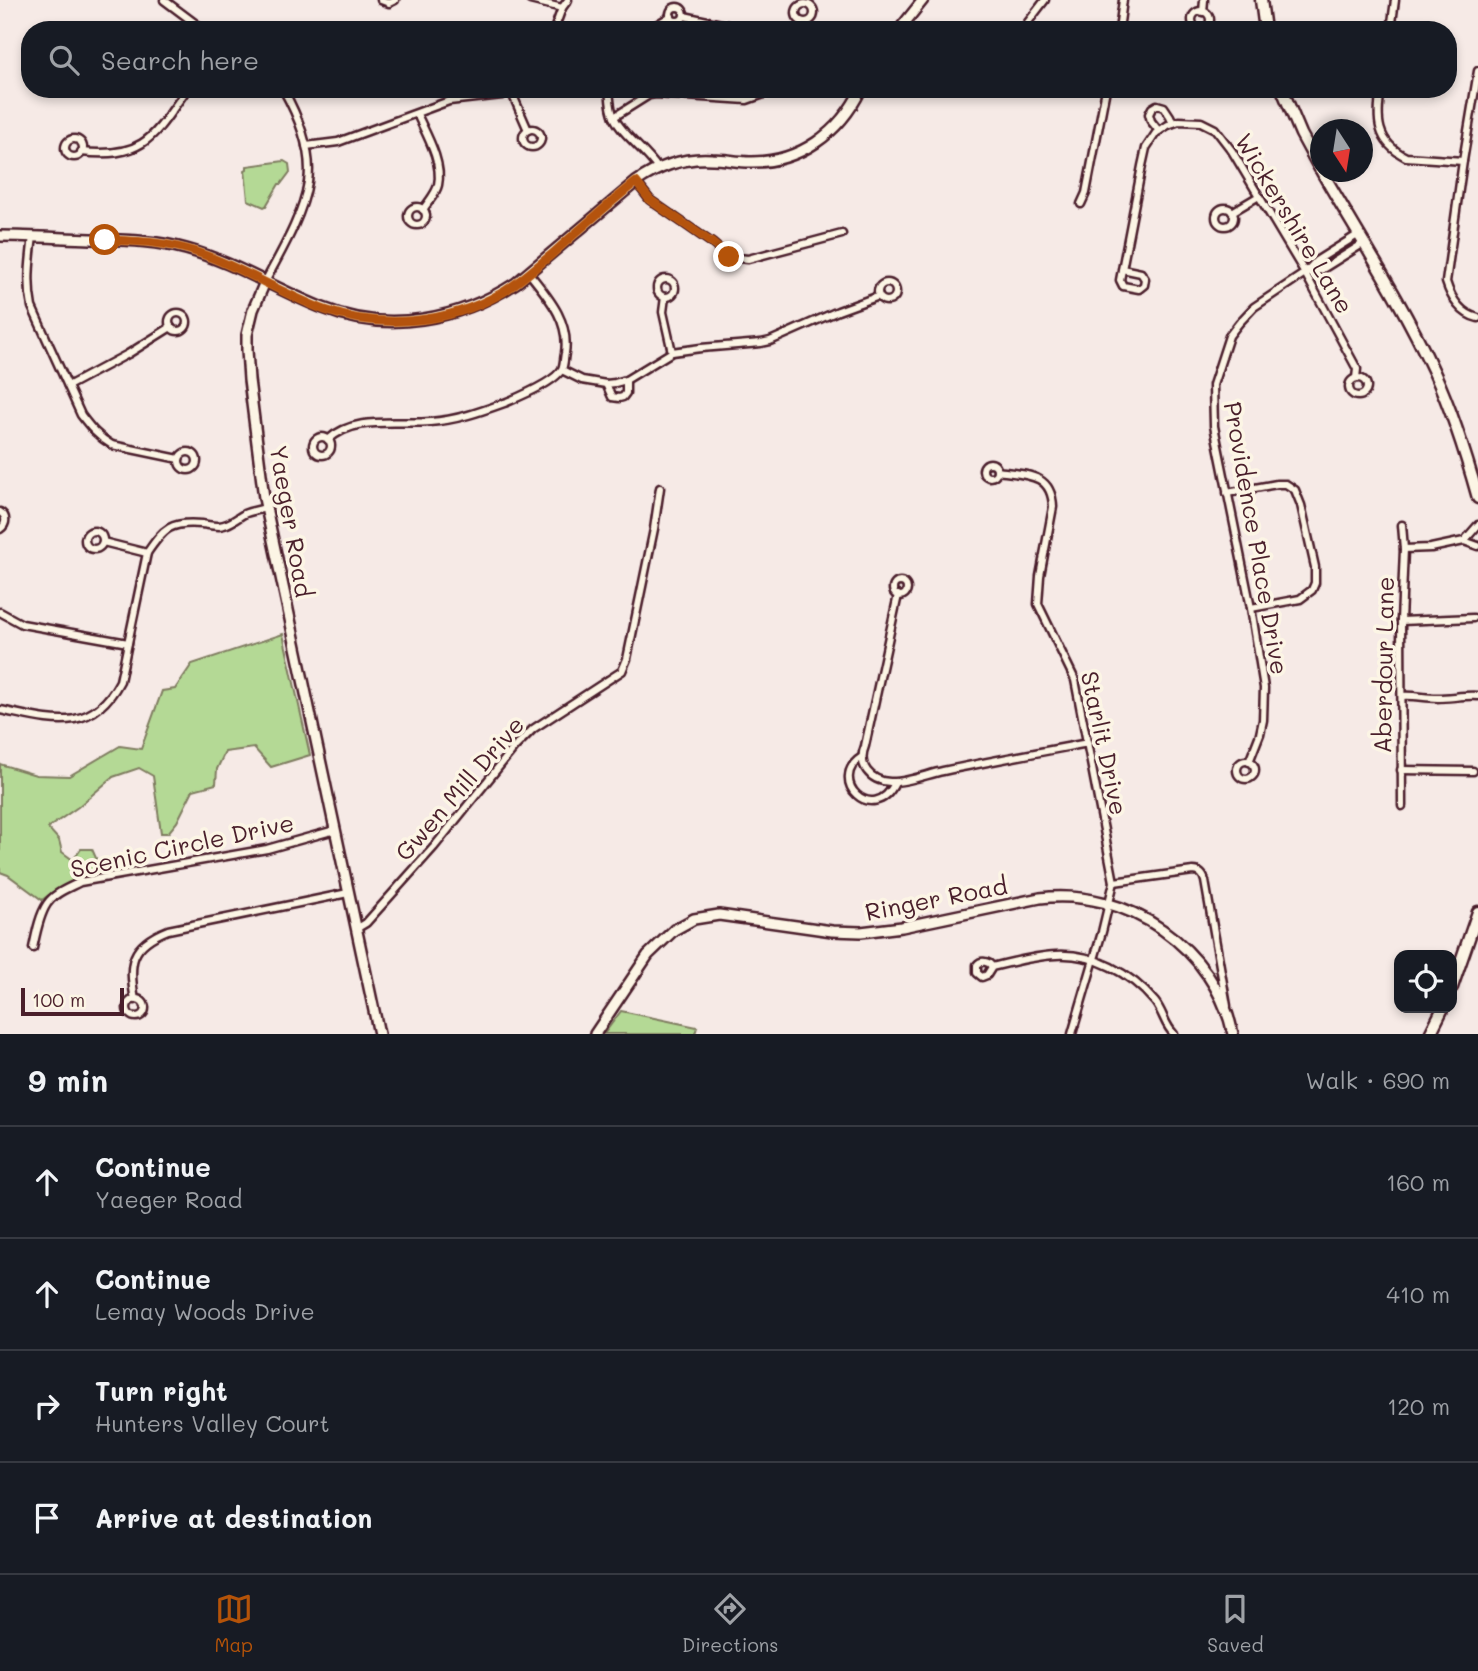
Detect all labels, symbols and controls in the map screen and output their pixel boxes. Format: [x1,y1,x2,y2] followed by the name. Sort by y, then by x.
[21,21,1457,98] search box
[45,41,83,79] icon: search
[101,43,259,77] text: Search here
[1310,119,1373,182] north arrow
[1229,127,1361,319] street label: Wickershire Lane
[89,224,120,255] route start
[713,241,744,272] route end
[1218,399,1296,677] street label: Providence Place Drive
[263,443,321,599] street label: Yaeger Road
[1366,576,1400,754] street label: Aberdour Lane
[1075,668,1135,818] street label: Starlit Drive
[388,709,530,867] street label: Gwen Mill Drive
[67,806,297,884] street label: Scenic Circle Drive
[862,869,1010,927] street label: Ringer Road
[1394,950,1457,1013] map controls
[1394,950,1457,1013] button: locate
[21,985,124,1017] scale bar
[32,987,85,1012] text: 100 m
[28,1060,108,1100] text: 9 min
[1305,1065,1450,1095] text: Walk · 690 m
[95,1150,211,1184] text: Continue
[28,1163,66,1201] icon: ahead
[1386,1167,1450,1197] text: 160 m
[95,1184,242,1214] text: Yaeger Road
[95,1262,211,1296] text: Continue
[28,1275,66,1313] icon: ahead
[1386,1279,1450,1309] text: 410 m
[95,1296,315,1326] text: Lemay Woods Drive
[95,1374,228,1408] text: Turn right
[28,1387,66,1425] icon: right
[1387,1391,1450,1421] text: 120 m
[95,1408,330,1438] text: Hunters Valley Court
[28,1499,66,1537] icon: arrive
[95,1501,372,1535] text: Arrive at destination
[214,1590,253,1657] tab: Map
[682,1590,778,1657] tab: Directions
[1207,1590,1264,1657] tab: Saved

